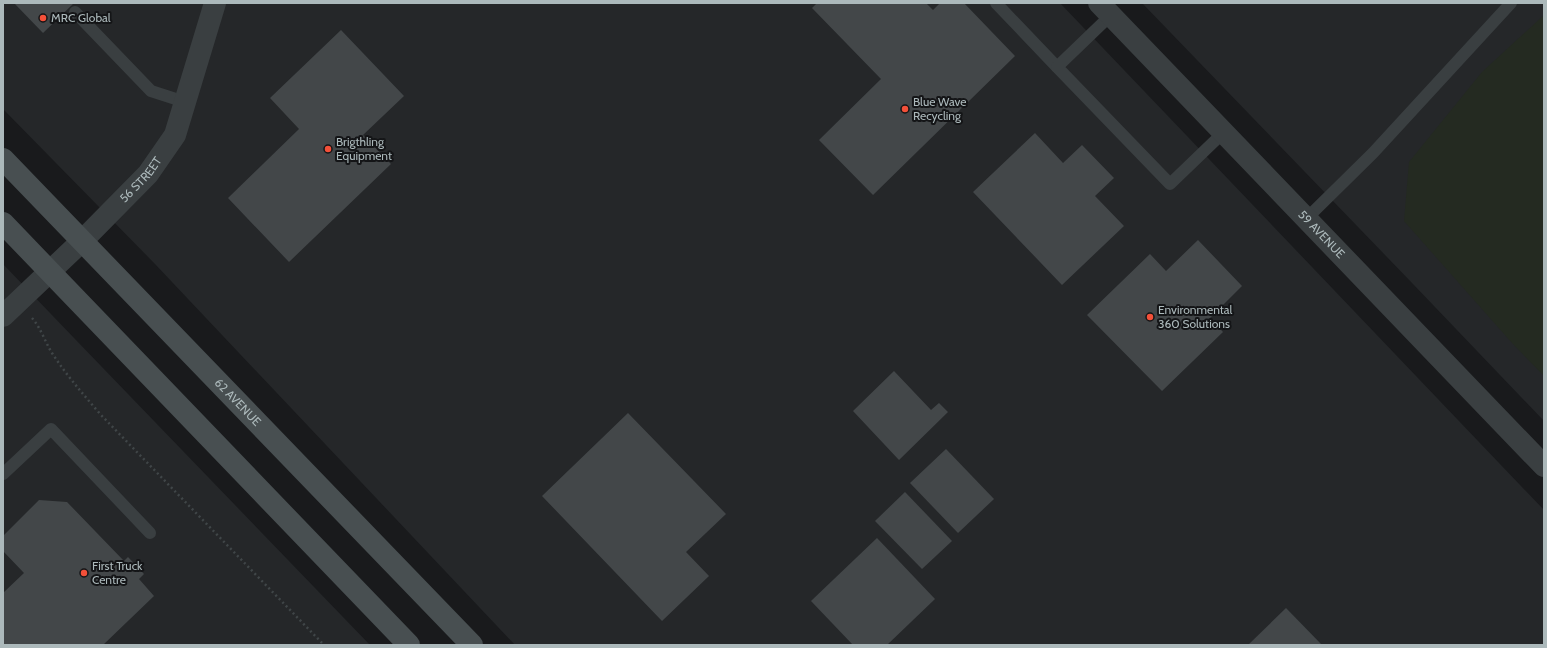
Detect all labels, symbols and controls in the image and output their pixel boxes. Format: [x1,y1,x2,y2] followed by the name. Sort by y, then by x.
[51,10,111,25] place label: MRC Global
[38,13,48,23] marker: MRC Global
[913,94,966,123] place label: Blue Wave Recycling
[900,104,910,114] marker: Blue Wave Recycling
[336,134,392,163] place label: Brigthling Equipment
[323,144,333,154] marker: Brigthling Equipment
[116,153,165,205] street label: 56 STREET
[1295,207,1348,261] street label: 59 AVENUE
[1158,302,1233,331] place label: Environmental 360 Solutions
[1145,312,1155,322] marker: Environmental 360 Solutions
[212,375,265,429] street label: 62 AVENUE
[92,558,143,587] place label: First Truck Centre
[79,568,89,578] marker: First Truck Centre

